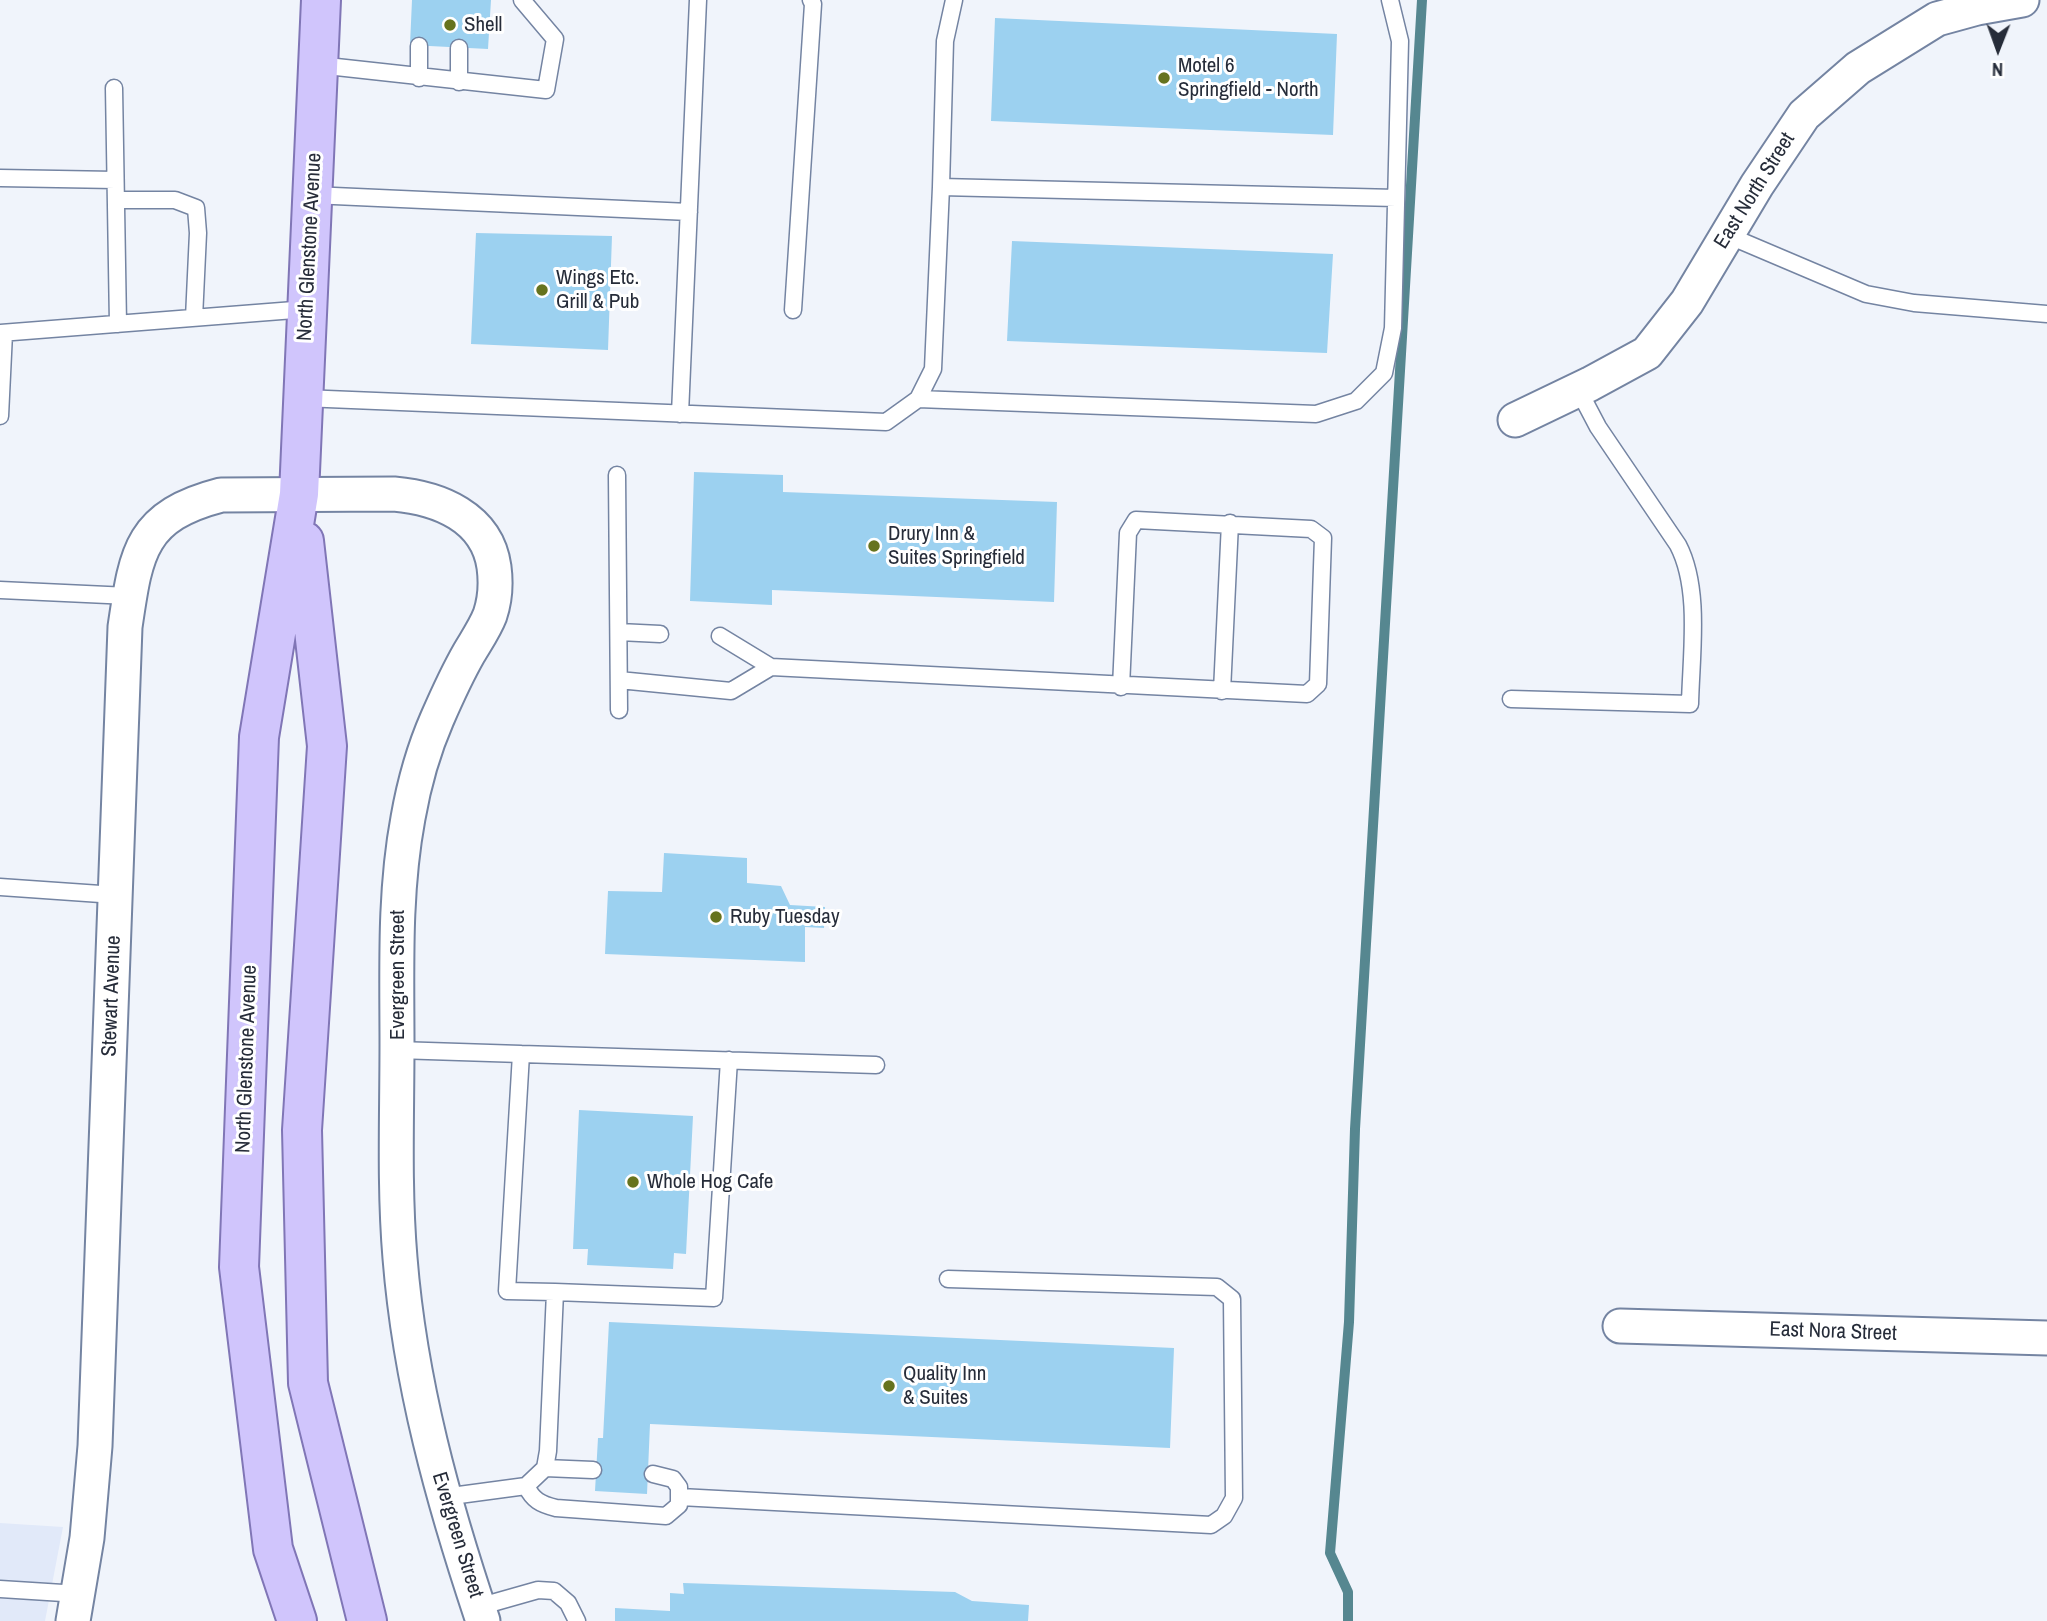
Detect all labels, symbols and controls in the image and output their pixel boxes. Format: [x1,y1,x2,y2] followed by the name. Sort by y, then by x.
[464,12,502,38] place label: Shell
[1963,14,2033,84] north arrow
[442,17,458,33] marker: Shell
[1178,53,1319,103] place label: Motel 6 Springfield - North
[1992,57,2003,83] text: N
[1156,70,1172,86] marker: Motel 6 Springfield - North
[1709,128,1801,254] street label: East North Street
[292,152,328,342] street label: North Glenstone Avenue
[556,265,639,315] place label: Wings Etc. Grill & Pub
[534,282,550,298] marker: Wings Etc. Grill & Pub
[888,521,1025,571] place label: Drury Inn & Suites Springfield
[866,538,882,554] marker: Drury Inn & Suites Springfield
[730,904,840,930] place label: Ruby Tuesday
[708,909,724,925] marker: Ruby Tuesday
[385,910,411,1040] street label: Evergreen Street
[97,935,127,1057] street label: Stewart Avenue
[231,964,263,1154] street label: North Glenstone Avenue
[647,1169,773,1195] place label: Whole Hog Cafe
[625,1174,641,1190] marker: Whole Hog Cafe
[1769,1317,1897,1347] street label: East Nora Street
[903,1361,986,1411] place label: Quality Inn & Suites
[881,1378,897,1394] marker: Quality Inn & Suites
[426,1469,488,1601] street label: Evergreen Street

